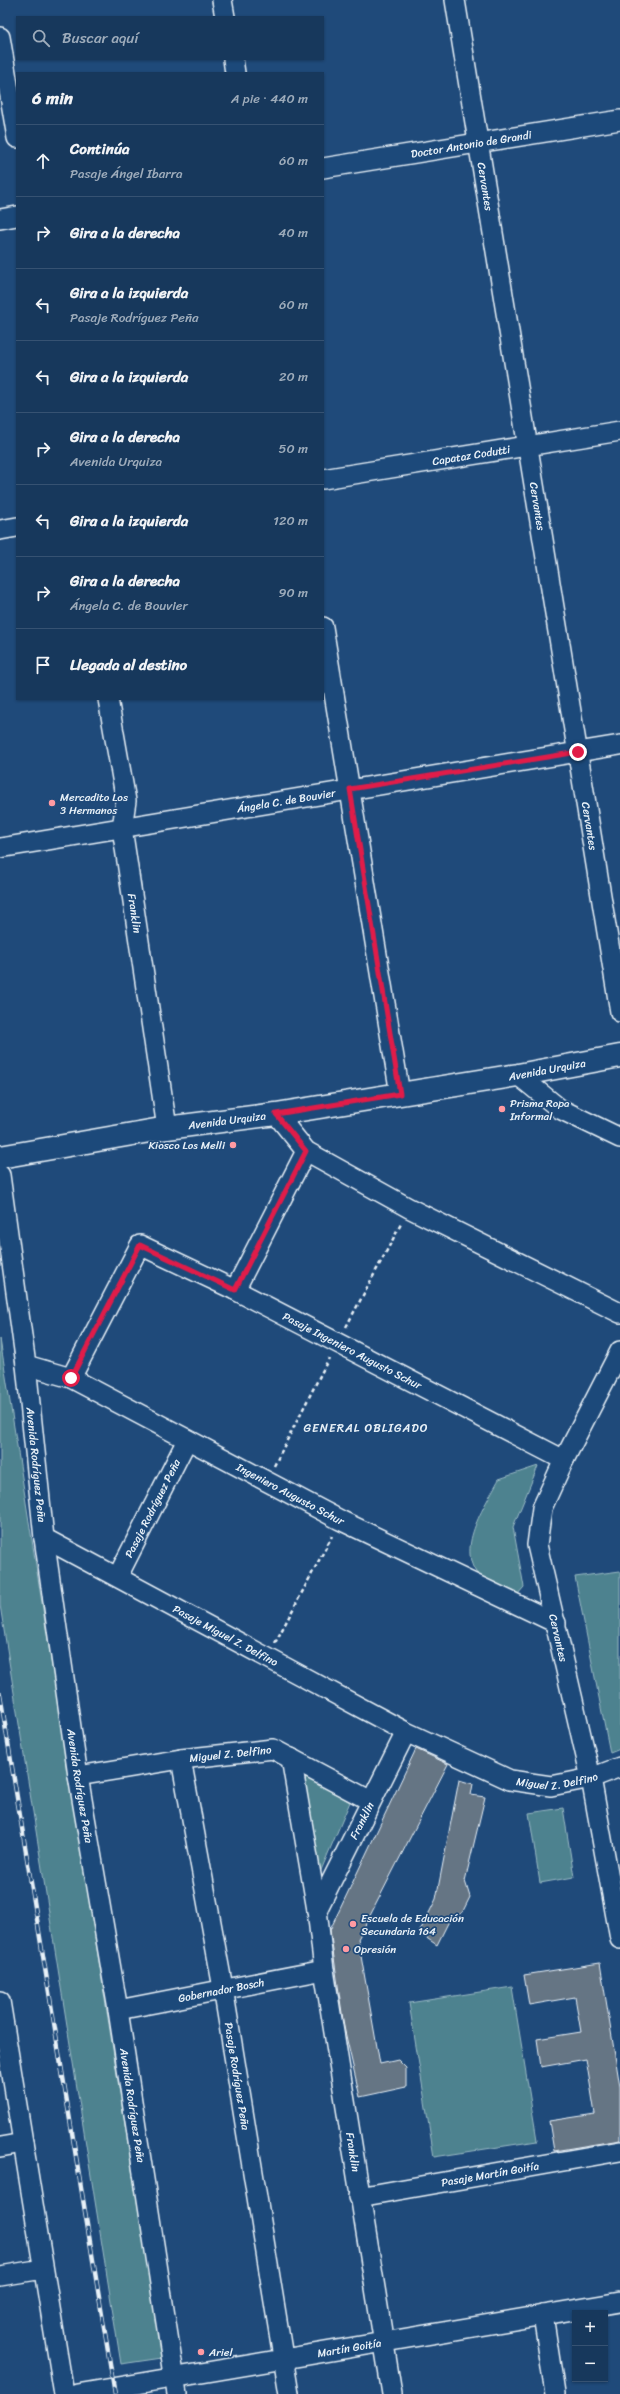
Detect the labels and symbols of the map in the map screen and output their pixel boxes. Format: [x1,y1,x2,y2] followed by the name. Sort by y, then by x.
[409,125,534,164] street label: Doctor Antonio de Grandi
[472,161,498,213] street label: Cervantes
[431,440,512,471] street label: Capataz Codutti
[524,481,551,533] street label: Cervantes
[569,743,587,761] route end
[234,783,337,819] street label: Ángela C. de Bouvier
[60,788,129,820] place label: Mercadito Los 3 Hermanos
[47,798,57,808] marker: Mercadito Los 3 Hermanos
[576,801,603,853] street label: Cervantes
[122,892,147,934] street label: Franklin
[506,1054,588,1087] street label: Avenida Urquiza
[509,1094,570,1126] place label: Prisma Ropa Informal
[497,1104,507,1114] marker: Prisma Ropa Informal
[186,1106,267,1135] street label: Avenida Urquiza
[148,1136,226,1155] place label: Kiosco Los Melli
[228,1140,238,1150] marker: Kiosco Los Melli
[279,1307,426,1395] street label: Pasaje Ingeniero Augusto Schur
[62,1369,80,1387] route start
[20,1405,51,1524] street label: Avenida Rodríguez Peña
[304,1417,428,1439] district label: GENERAL OBLIGADO
[120,1455,186,1561] street label: Pasaje Rodríguez Peña
[232,1457,349,1531] street label: Ingeniero Augusto Schur
[169,1600,282,1672] street label: Pasaje Miguel Z. Delfino
[543,1612,573,1665] street label: Cervantes
[61,1726,98,1845] street label: Avenida Rodríguez Peña
[188,1740,273,1768] street label: Miguel Z. Delfino
[515,1767,601,1796] street label: Miguel Z. Delfino
[345,1799,380,1843] street label: Franklin
[361,1909,464,1941] place label: Escuela de Educación Secundaria 164
[348,1919,358,1929] marker: Escuela de Educación Secundaria 164
[354,1940,396,1959] place label: Opresión
[341,1944,351,1954] marker: Opresión
[177,1973,266,2008] street label: Gobernador Bosch
[219,2021,255,2132] street label: Pasaje Rodríguez Peña
[114,2046,150,2164] street label: Avenida Rodríguez Peña
[340,2131,365,2173] street label: Franklin
[440,2156,541,2192] street label: Pasaje Martín Goitía
[316,2334,383,2363] street label: Martín Goitía
[208,2343,233,2362] place label: Ariel
[196,2347,206,2357] marker: Ariel

